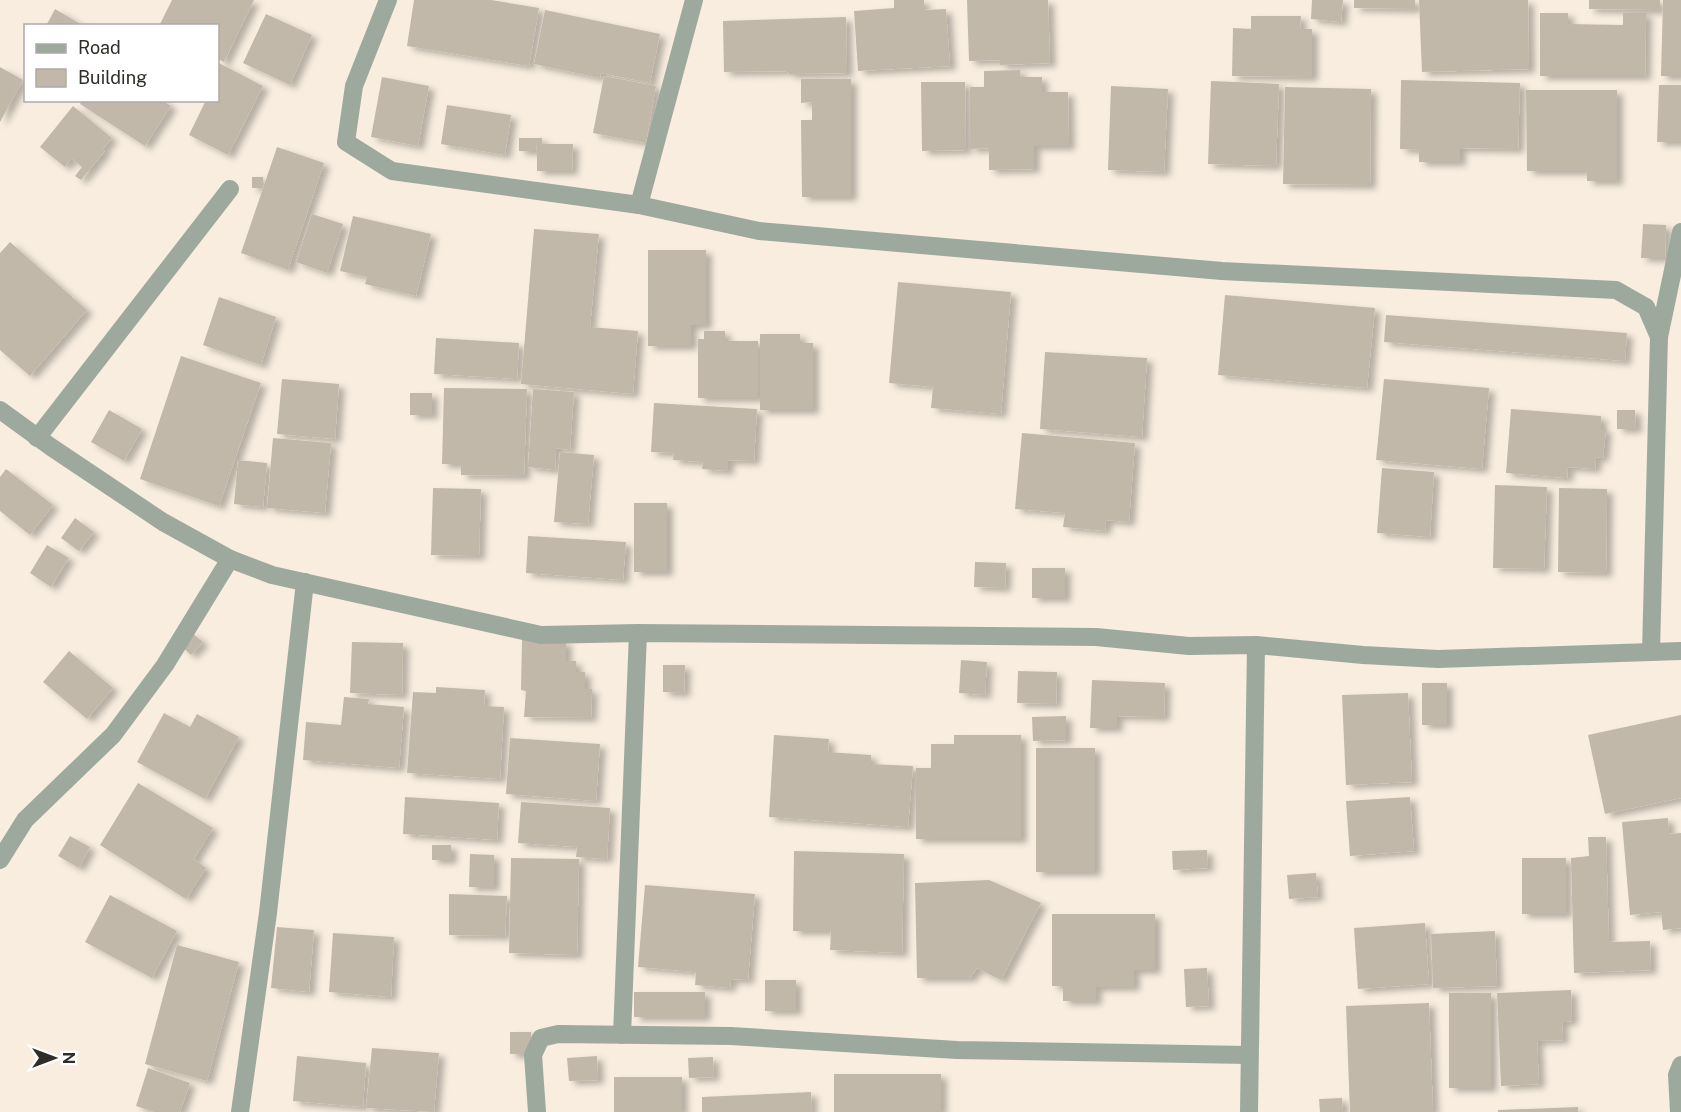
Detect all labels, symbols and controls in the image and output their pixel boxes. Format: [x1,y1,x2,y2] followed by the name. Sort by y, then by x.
[24,24,219,102] legend
[78,37,121,58] text: Road
[78,67,147,88] text: Building
[24,1028,84,1088] north arrow
[59,1052,78,1064] text: N

